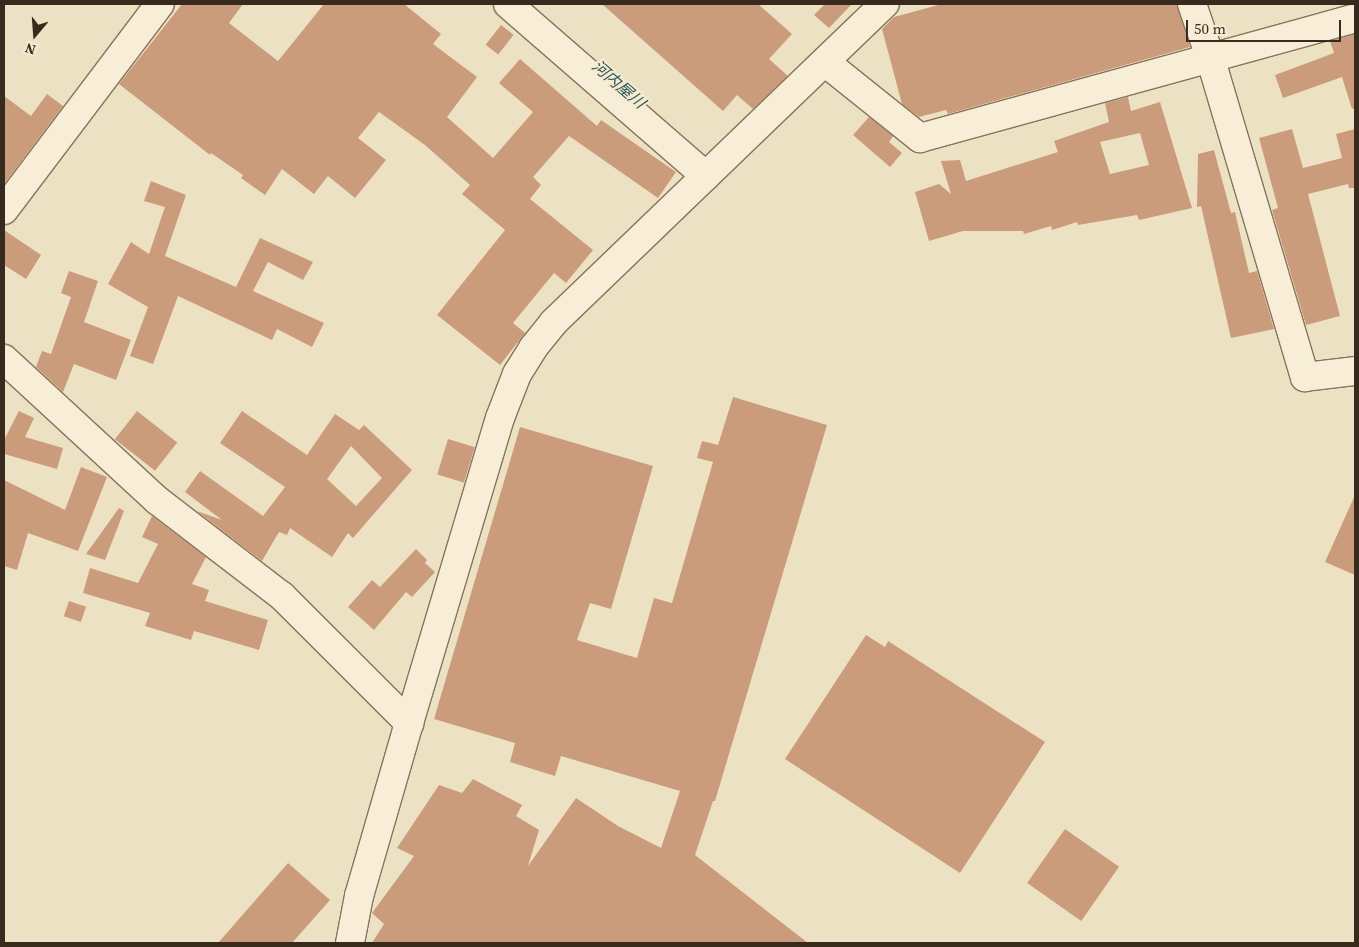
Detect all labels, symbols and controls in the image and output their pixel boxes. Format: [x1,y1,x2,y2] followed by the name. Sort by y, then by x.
[10,10,60,60] north arrow
[1189,10,1344,42] scale bar
[1194,18,1226,39] text: 50 m
[22,38,38,60] text: N
[589,56,649,112] water label: 河内屋川

